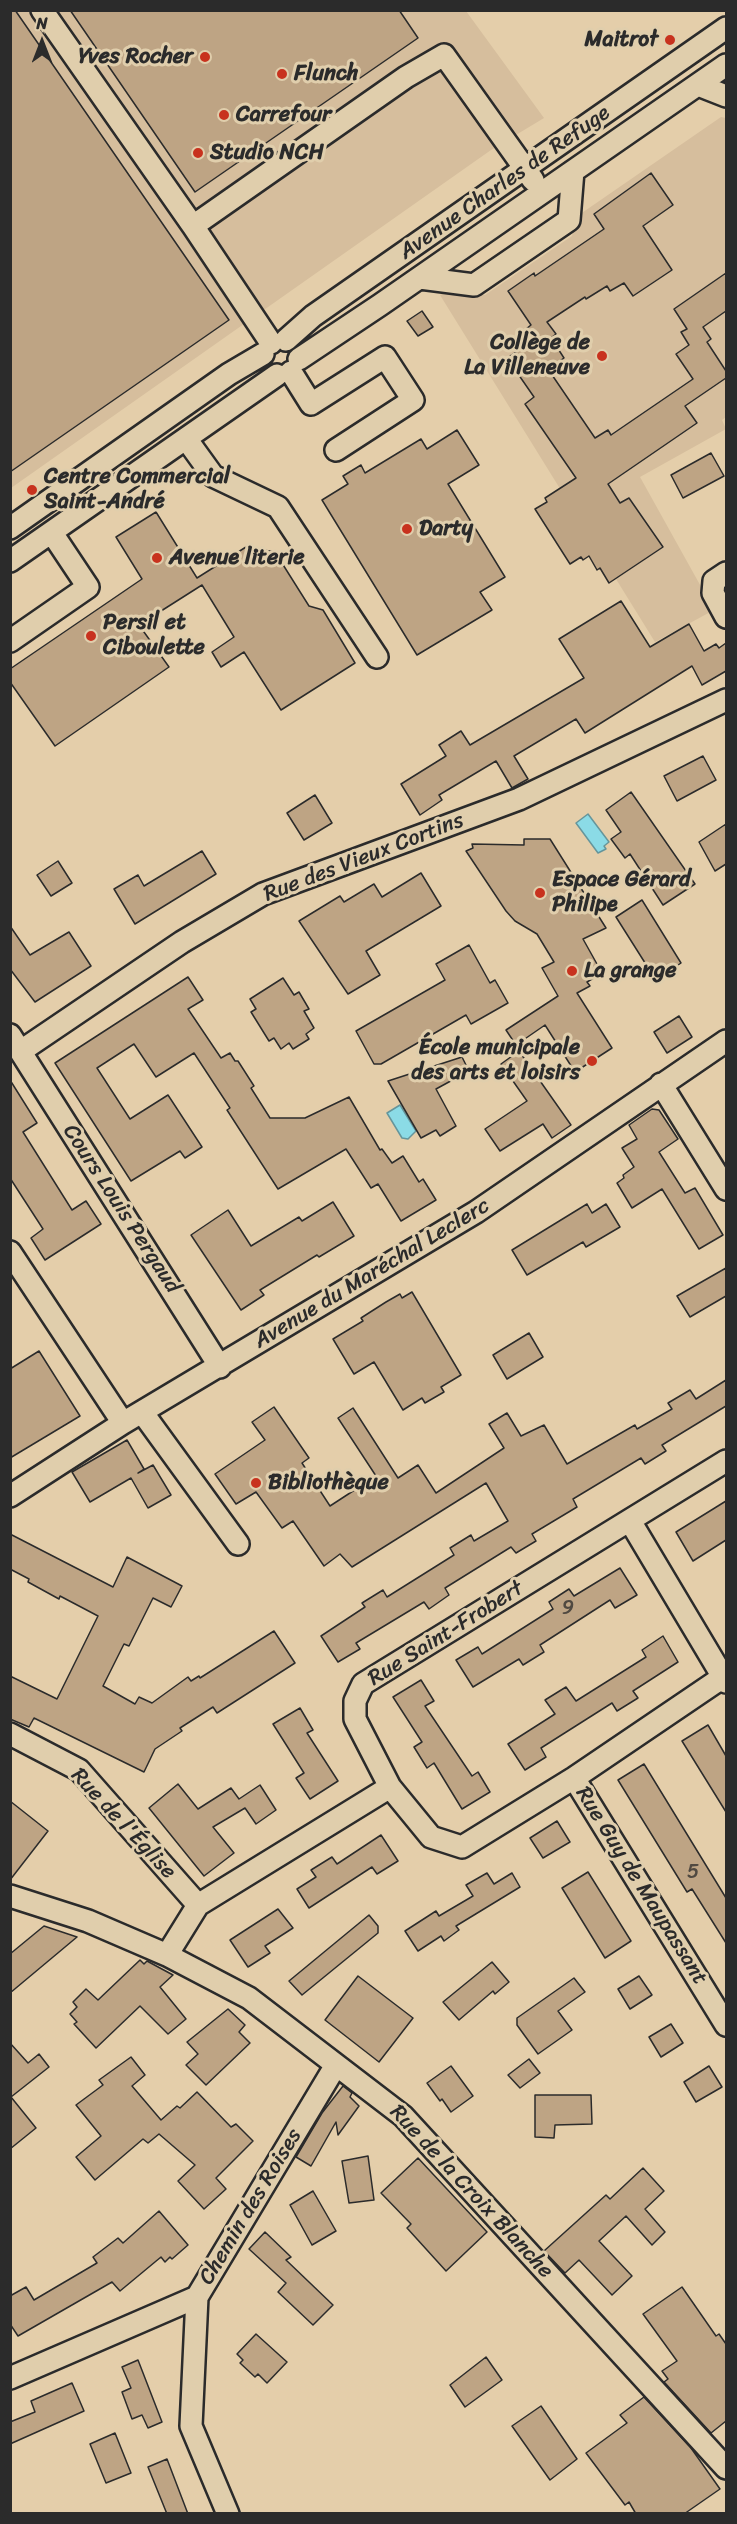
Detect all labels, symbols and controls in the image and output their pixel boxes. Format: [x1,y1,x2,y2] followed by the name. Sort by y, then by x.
[36,9,48,38] text: N
[12,12,72,72] north arrow
[585,27,658,53] place label: Maitrot
[663,33,677,47] marker: Maitrot
[78,44,193,70] place label: Yves Rocher
[198,50,212,64] marker: Yves Rocher
[294,61,358,87] place label: Flunch
[275,67,289,81] marker: Flunch
[395,100,615,266] street label: Avenue Charles de Refuge
[236,102,331,128] place label: Carrefour
[217,108,231,122] marker: Carrefour
[210,140,324,166] place label: Studio NCH
[191,146,205,160] marker: Studio NCH
[464,330,590,382] place label: Collège de La Villeneuve
[595,349,609,363] marker: Collège de La Villeneuve
[44,464,230,516] place label: Centre Commercial Saint-André
[25,483,39,497] marker: Centre Commercial Saint-André
[419,516,473,542] place label: Darty
[400,522,414,536] marker: Darty
[169,545,305,571] place label: Avenue literie
[150,551,164,565] marker: Avenue literie
[103,610,205,662] place label: Persil et Ciboulette
[84,629,98,643] marker: Persil et Ciboulette
[260,808,468,908] street label: Rue des Vieux Cortins
[552,867,691,918] place label: Espace Gérard Philipe
[533,886,547,900] marker: Espace Gérard Philipe
[584,958,676,984] place label: La grange
[565,964,579,978] marker: La grange
[411,1035,580,1086] place label: École municipale des arts et loisirs
[585,1054,599,1068] marker: École municipale des arts et loisirs
[57,1120,185,1298] street label: Cours Louis Pergaud
[250,1193,494,1355] street label: Avenue du Maréchal Leclerc
[268,1470,389,1496] place label: Bibliothèque
[249,1476,263,1490] marker: Bibliothèque
[364,1576,528,1692] street label: Rue Saint-Frobert
[562,1597,574,1621] house number: 9
[65,1763,181,1885] street label: Rue de l'Église
[569,1782,713,1990] street label: Rue Guy de Maupassant
[687,1861,699,1885] house number: 5
[384,2100,558,2284] street label: Rue de la Croix Blanche
[194,2124,308,2290] street label: Chemin des Roises

